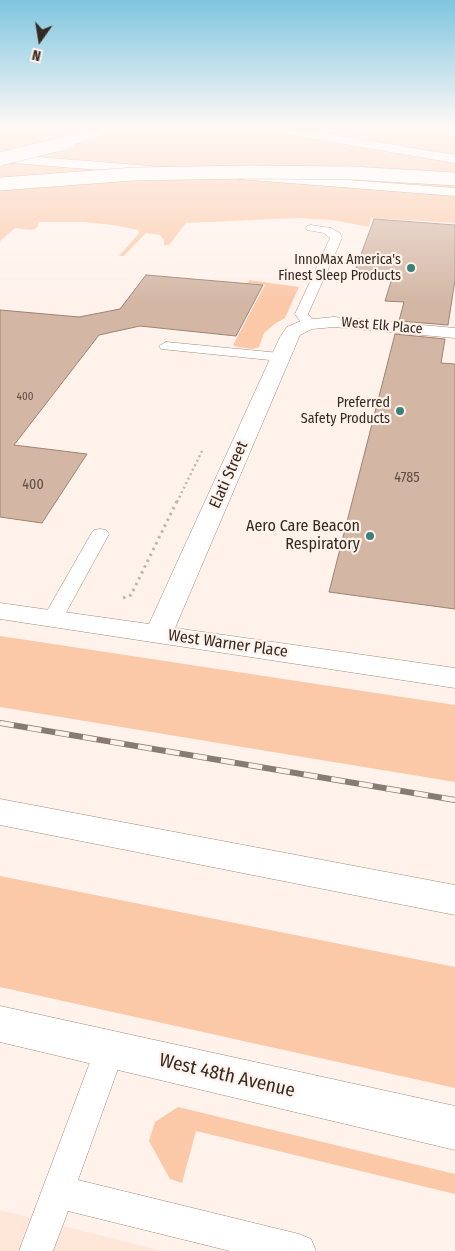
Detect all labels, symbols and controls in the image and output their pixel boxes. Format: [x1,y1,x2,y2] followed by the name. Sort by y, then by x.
[15,15,65,65] north arrow
[31,46,43,64] text: N
[278,252,401,284] place label: InnoMax America's Finest Sleep Products
[405,262,417,274] marker: InnoMax America's Finest Sleep Products
[341,314,423,338] street label: West Elk Place
[17,390,33,404] house number: 400
[301,395,390,428] place label: Preferred Safety Products
[394,405,406,417] marker: Preferred Safety Products
[206,438,252,512] street label: Elati Street
[394,470,420,486] house number: 4785
[22,477,44,493] house number: 400
[246,517,360,555] place label: Aero Care Beacon Respiratory
[364,530,376,542] marker: Aero Care Beacon Respiratory
[167,626,289,662] street label: West Warner Place
[157,1049,297,1103] street label: West 48th Avenue

